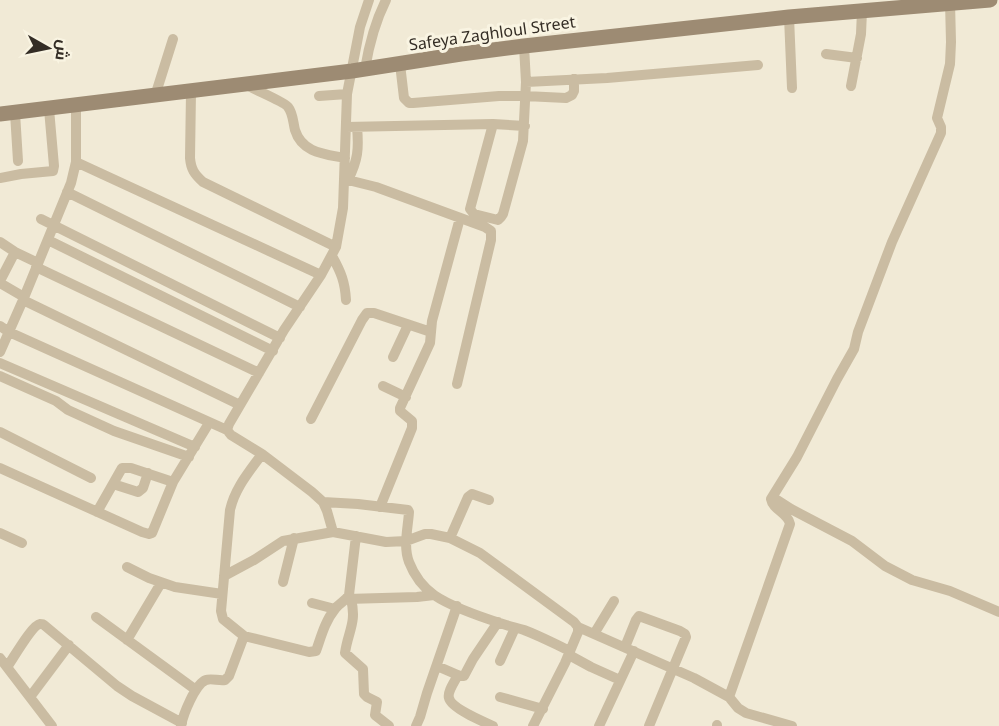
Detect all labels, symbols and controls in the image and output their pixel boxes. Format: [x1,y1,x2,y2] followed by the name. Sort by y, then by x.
[407,10,577,56] street label: Safeya Zaghloul Street
[18,18,78,78] north arrow
[50,38,75,62] text: ش

